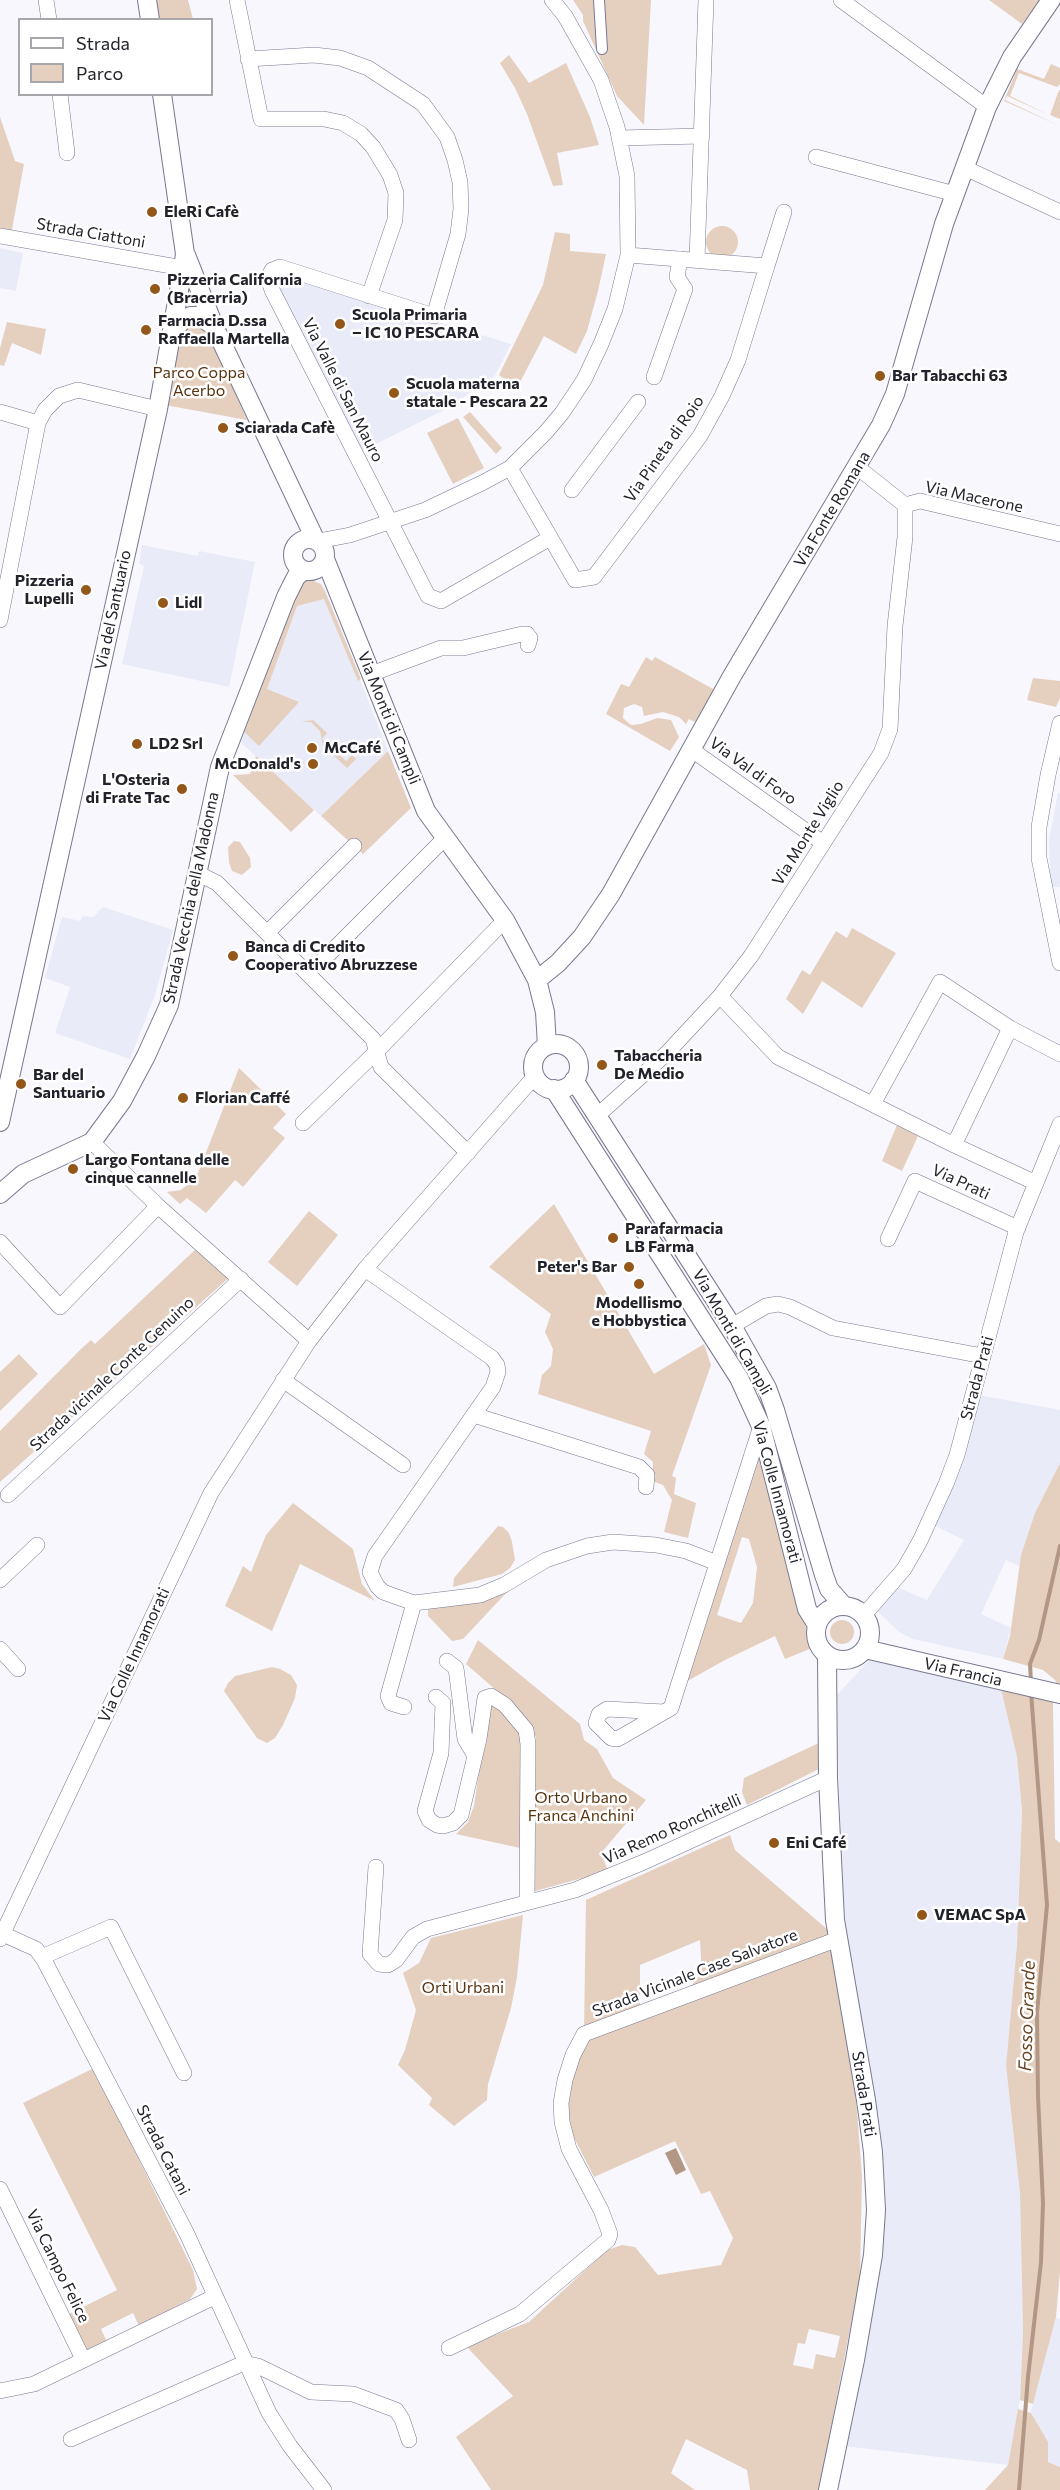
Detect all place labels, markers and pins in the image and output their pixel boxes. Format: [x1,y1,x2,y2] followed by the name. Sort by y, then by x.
[164,202,239,222] place label: EleRi Cafè
[145,205,159,219] marker: EleRi Cafè
[167,270,302,308] place label: Pizzeria California (Bracerria)
[148,282,162,296] marker: Pizzeria California (Bracerria)
[352,305,479,343] place label: Scuola Primaria – IC 10 PESCARA
[158,311,290,349] place label: Farmacia D.ssa Raffaella Martella
[333,317,347,331] marker: Scuola Primaria – IC 10 PESCARA
[139,323,153,337] marker: Farmacia D.ssa Raffaella Martella
[892,366,1008,386] place label: Bar Tabacchi 63
[873,369,887,383] marker: Bar Tabacchi 63
[406,374,548,412] place label: Scuola materna statale - Pescara 22
[387,386,401,400] marker: Scuola materna statale - Pescara 22
[235,418,335,438] place label: Sciarada Cafè
[216,421,230,435] marker: Sciarada Cafè
[15,571,74,609] place label: Pizzeria Lupelli
[79,583,93,597] marker: Pizzeria Lupelli
[175,593,202,613] place label: Lidl
[156,596,170,610] marker: Lidl
[149,734,203,754] place label: LD2 Srl
[130,737,144,751] marker: LD2 Srl
[324,738,381,758] place label: McCafé
[305,741,319,755] marker: McCafé
[214,754,301,774] place label: McDonald's
[306,757,320,771] marker: McDonald's
[86,770,170,808] place label: L'Osteria di Frate Tac
[175,782,189,796] marker: L'Osteria di Frate Tac
[245,937,417,975] place label: Banca di Credito Cooperativo Abruzzese
[226,949,240,963] marker: Banca di Credito Cooperativo Abruzzese
[614,1046,702,1084] place label: Tabaccheria De Medio
[595,1058,609,1072] marker: Tabaccheria De Medio
[33,1065,105,1103] place label: Bar del Santuario
[14,1077,28,1091] marker: Bar del Santuario
[195,1088,290,1108] place label: Florian Caffé
[176,1091,190,1105] marker: Florian Caffé
[85,1150,229,1188] place label: Largo Fontana delle cinque cannelle
[66,1162,80,1176] marker: Largo Fontana delle cinque cannelle
[625,1219,723,1257] place label: Parafarmacia LB Farma
[606,1231,620,1245] marker: Parafarmacia LB Farma
[537,1257,617,1277] place label: Peter's Bar
[622,1260,636,1274] marker: Peter's Bar
[632,1277,646,1291] marker: Modellismo e Hobbystica
[591,1293,687,1331] place label: Modellismo e Hobbystica
[786,1833,846,1853] place label: Eni Café
[767,1836,781,1850] marker: Eni Café
[934,1905,1026,1925] place label: VEMAC SpA
[915,1908,929,1922] marker: VEMAC SpA

